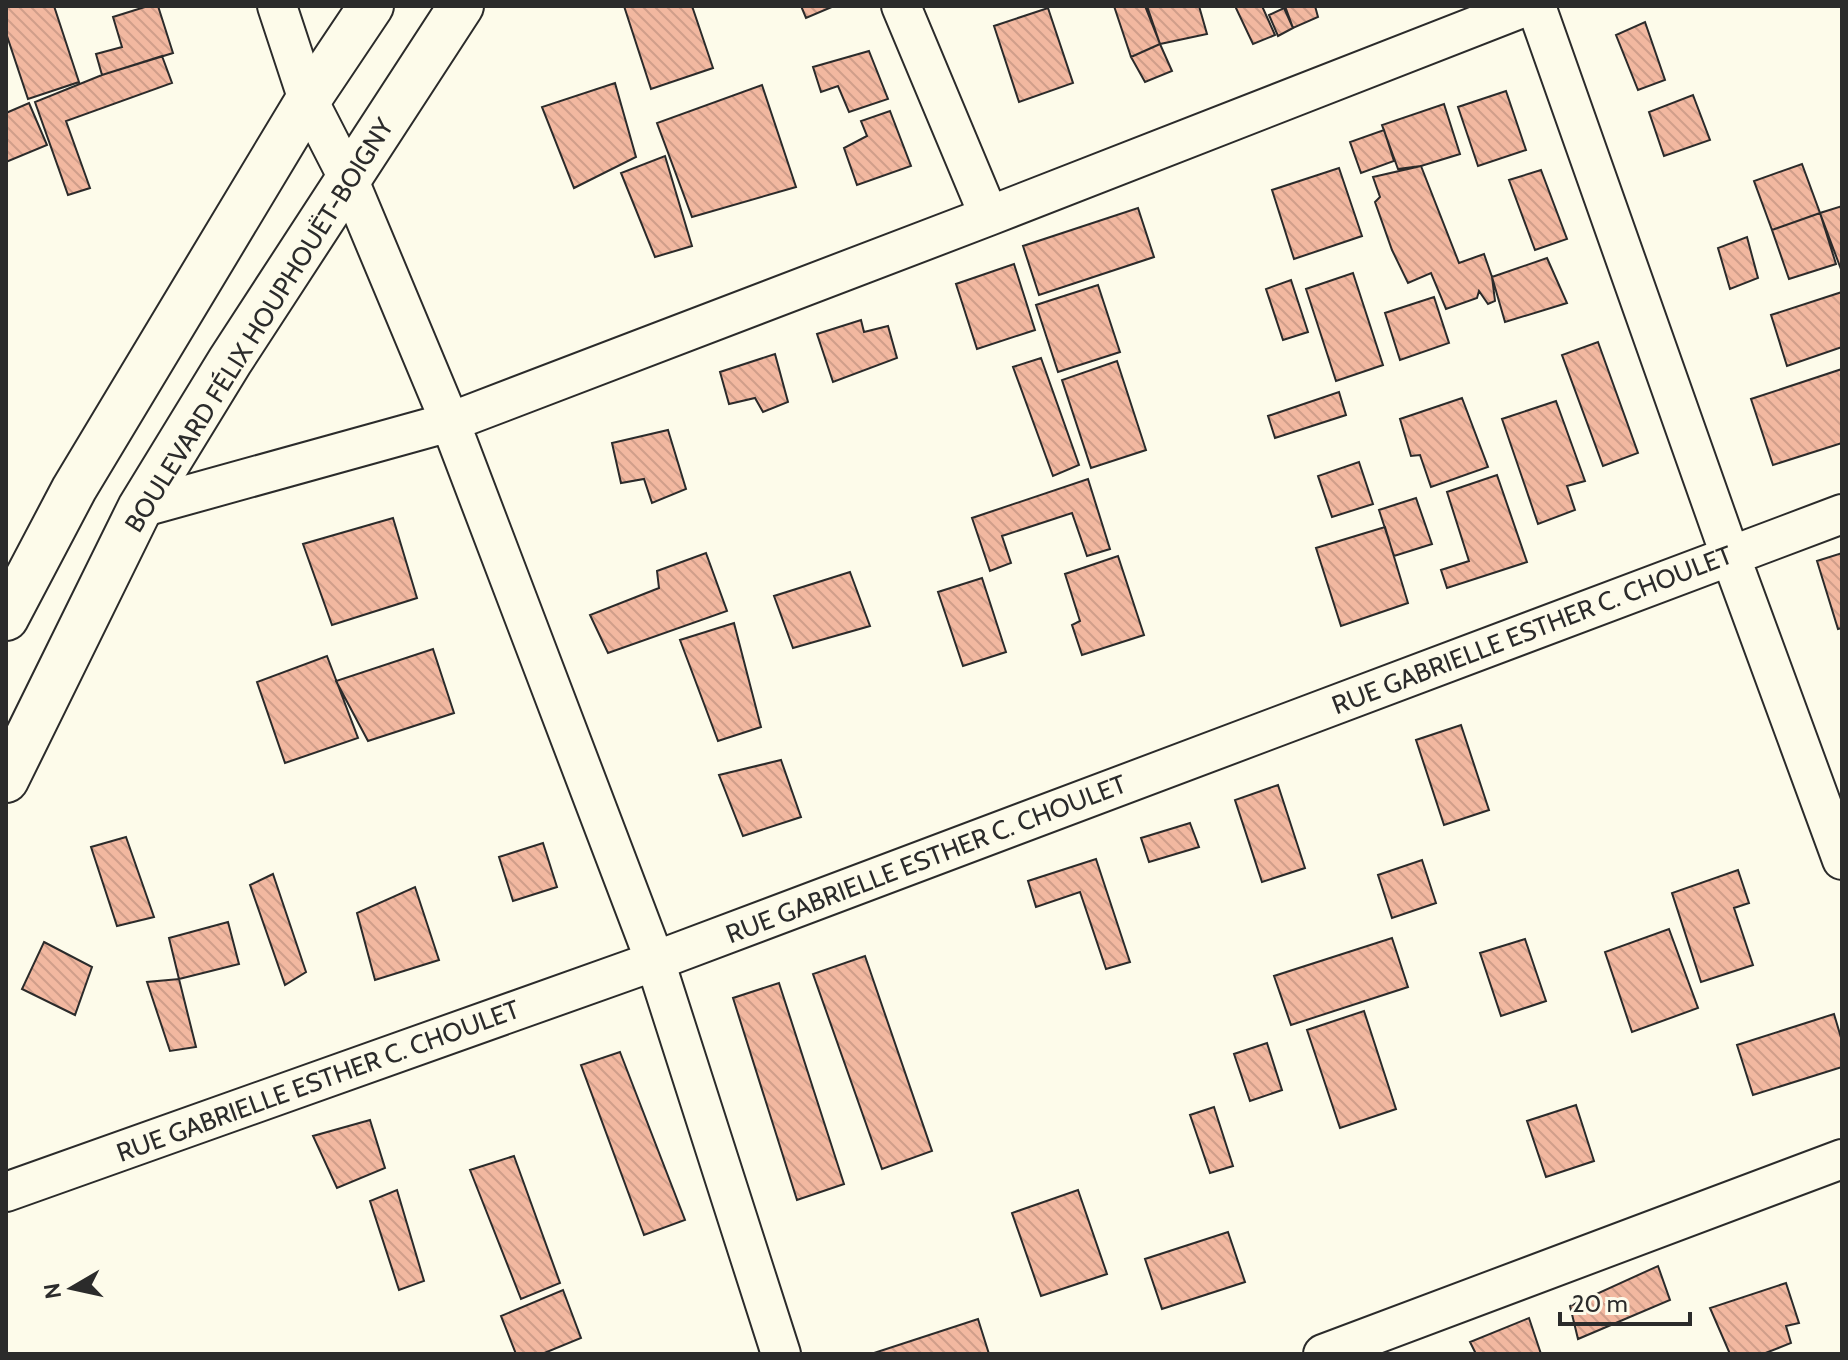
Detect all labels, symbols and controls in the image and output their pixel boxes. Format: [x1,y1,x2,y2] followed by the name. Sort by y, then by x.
[118,112,400,538] street label: BOULEVARD FÉLIX HOUPHOUËT-BOIGNY
[1327,539,1737,721] street label: RUE GABRIELLE ESTHER C. CHOULET
[721,768,1131,950] street label: RUE GABRIELLE ESTHER C. CHOULET
[112,993,524,1169] street label: RUE GABRIELLE ESTHER C. CHOULET
[32,1248,112,1328] north arrow
[1560,1276,1690,1326] scale bar
[38,1281,67,1301] text: N
[1572,1289,1628,1318] text: 20 m

